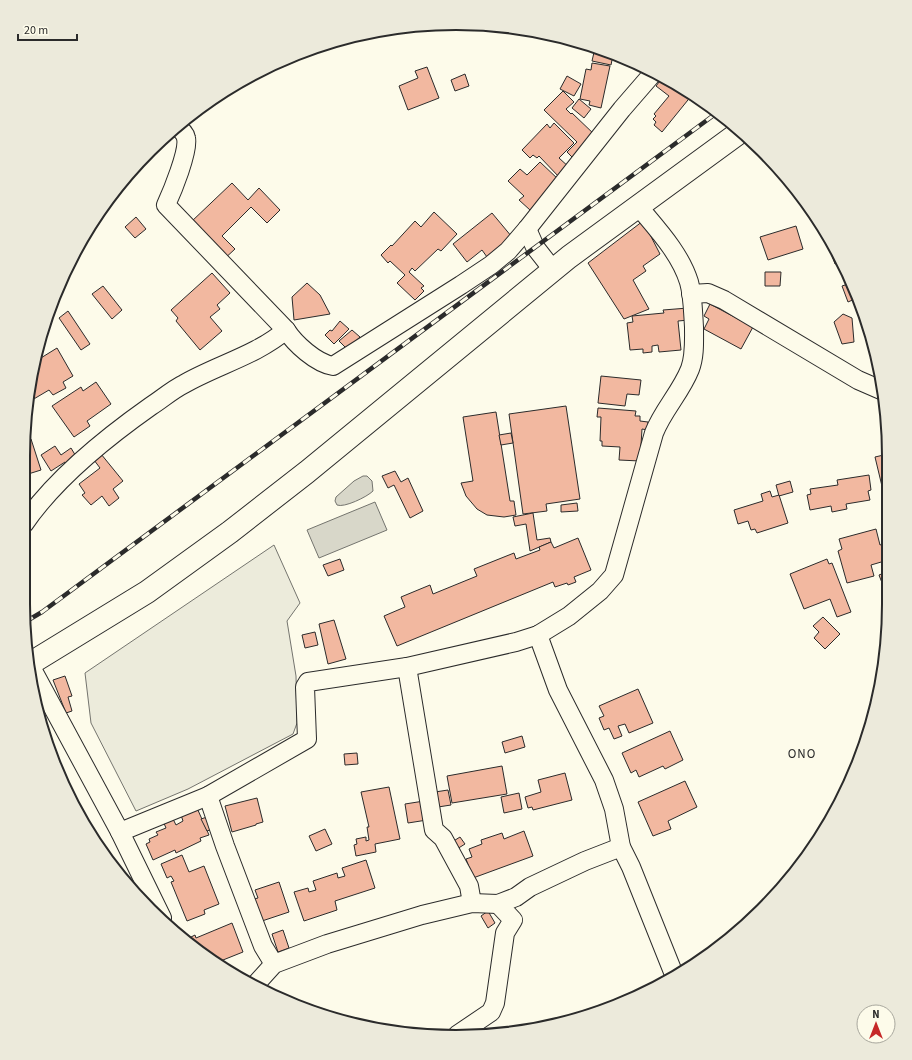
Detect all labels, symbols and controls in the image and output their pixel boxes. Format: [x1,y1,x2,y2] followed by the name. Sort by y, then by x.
[18,16,77,42] scale bar
[24,22,48,39] text: 20 m
[788,745,816,763] district label: ONO
[856,1004,896,1044] north arrow
[872,1007,880,1022] text: N

